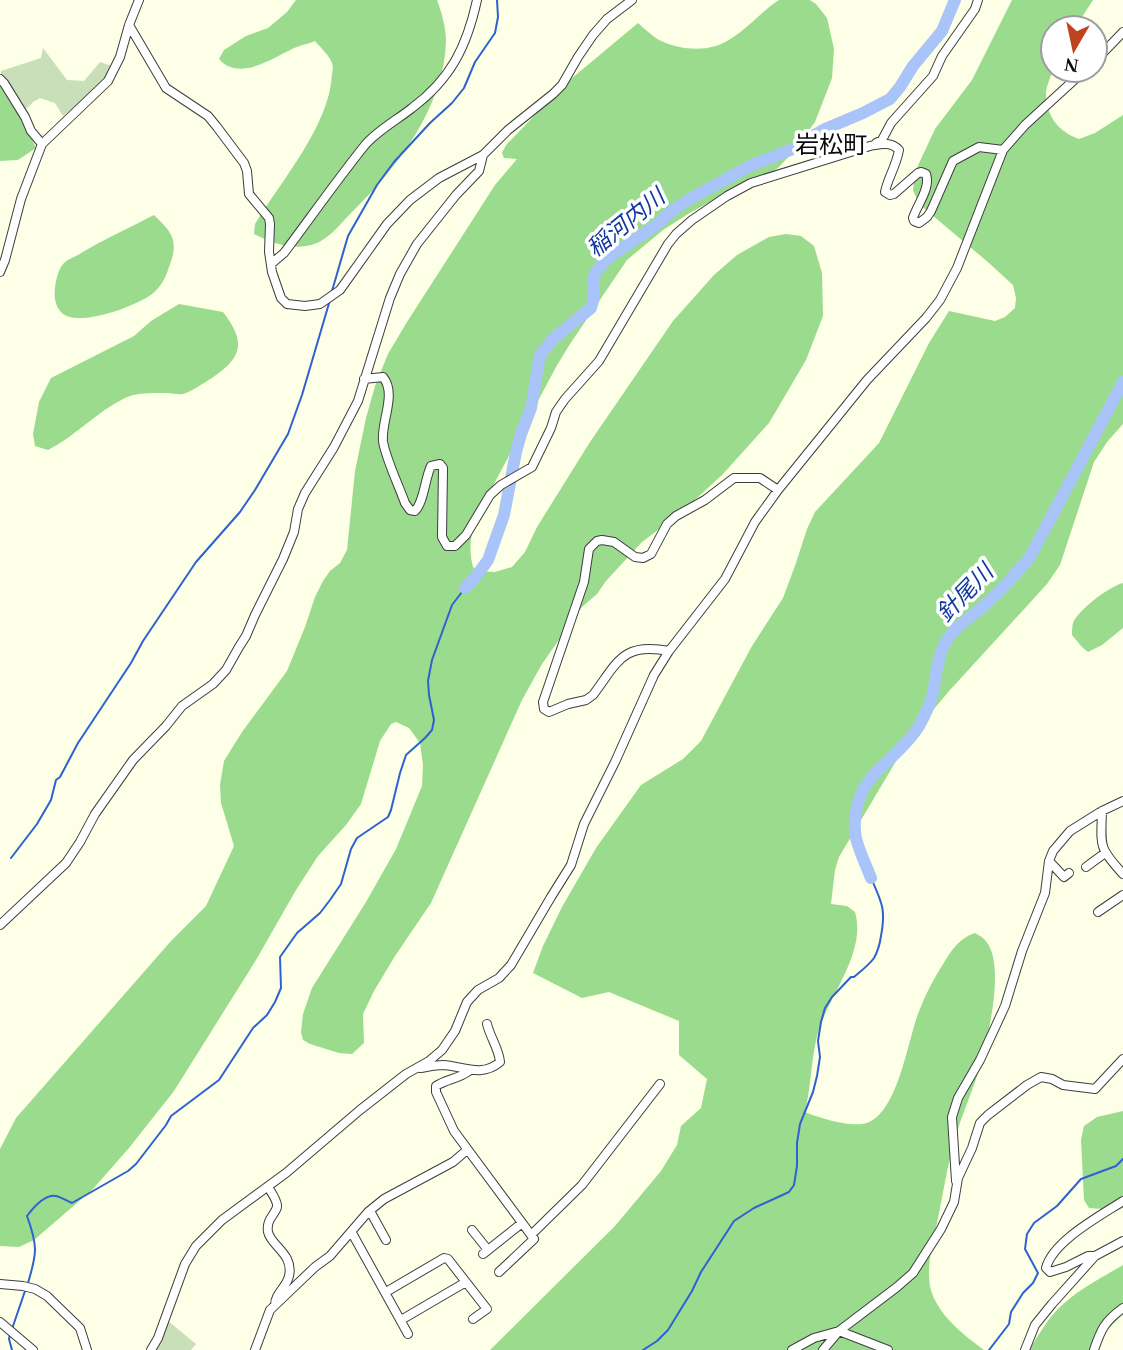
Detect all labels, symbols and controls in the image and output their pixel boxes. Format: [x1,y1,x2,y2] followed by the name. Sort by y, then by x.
[1039,14,1109,84] north arrow
[1063,54,1080,77] text: N
[795,132,867,158] district label: 岩松町
[582,182,672,262] water label: 稲河内川
[932,557,1000,627] water label: 針尾川

